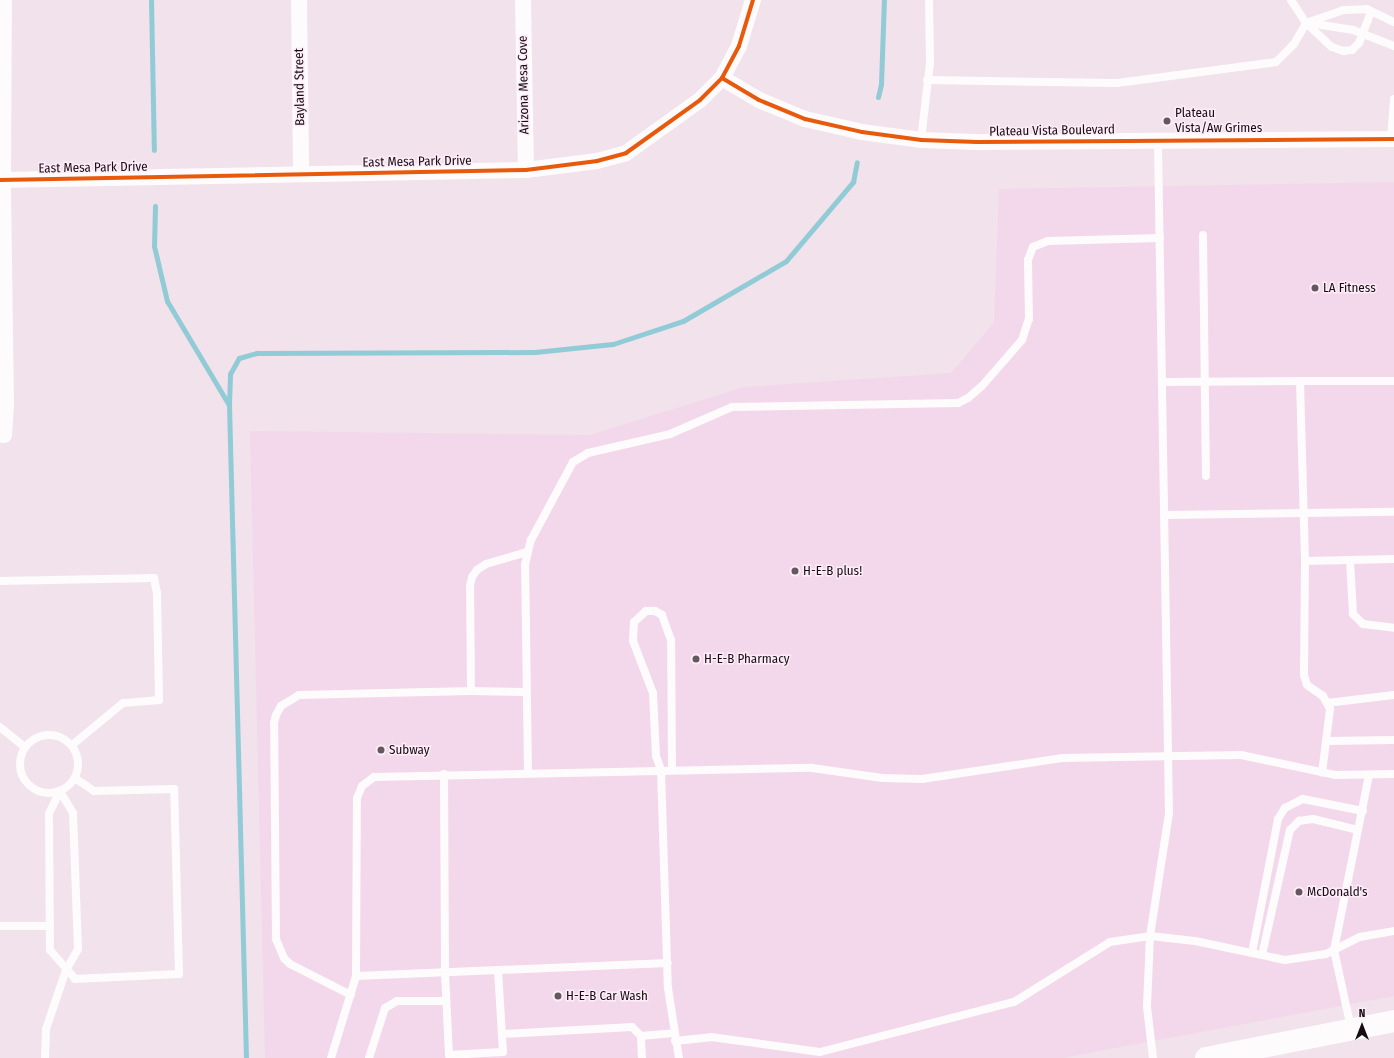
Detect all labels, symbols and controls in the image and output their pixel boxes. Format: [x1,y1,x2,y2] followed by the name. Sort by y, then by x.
[515,36,533,134] street label: Arizona Mesa Cove
[292,48,308,126] street label: Bayland Street
[1175,106,1262,137] place label: Plateau Vista/Aw Grimes
[1162,116,1172,126] marker: Plateau Vista/Aw Grimes
[989,122,1115,140] street label: Plateau Vista Boulevard
[362,153,472,171] street label: East Mesa Park Drive
[38,159,148,177] street label: East Mesa Park Drive
[1323,280,1376,296] place label: LA Fitness
[1310,283,1320,293] marker: LA Fitness
[803,563,862,579] place label: H-E-B plus!
[790,566,800,576] marker: H-E-B plus!
[704,651,790,667] place label: H-E-B Pharmacy
[691,654,701,664] marker: H-E-B Pharmacy
[389,742,429,758] place label: Subway
[376,745,386,755] marker: Subway
[1307,884,1368,900] place label: McDonald's
[1294,887,1304,897] marker: McDonald's
[566,988,648,1004] place label: H-E-B Car Wash
[553,991,563,1001] marker: H-E-B Car Wash
[1342,1006,1382,1046] north arrow
[1359,1007,1365,1020] text: N

